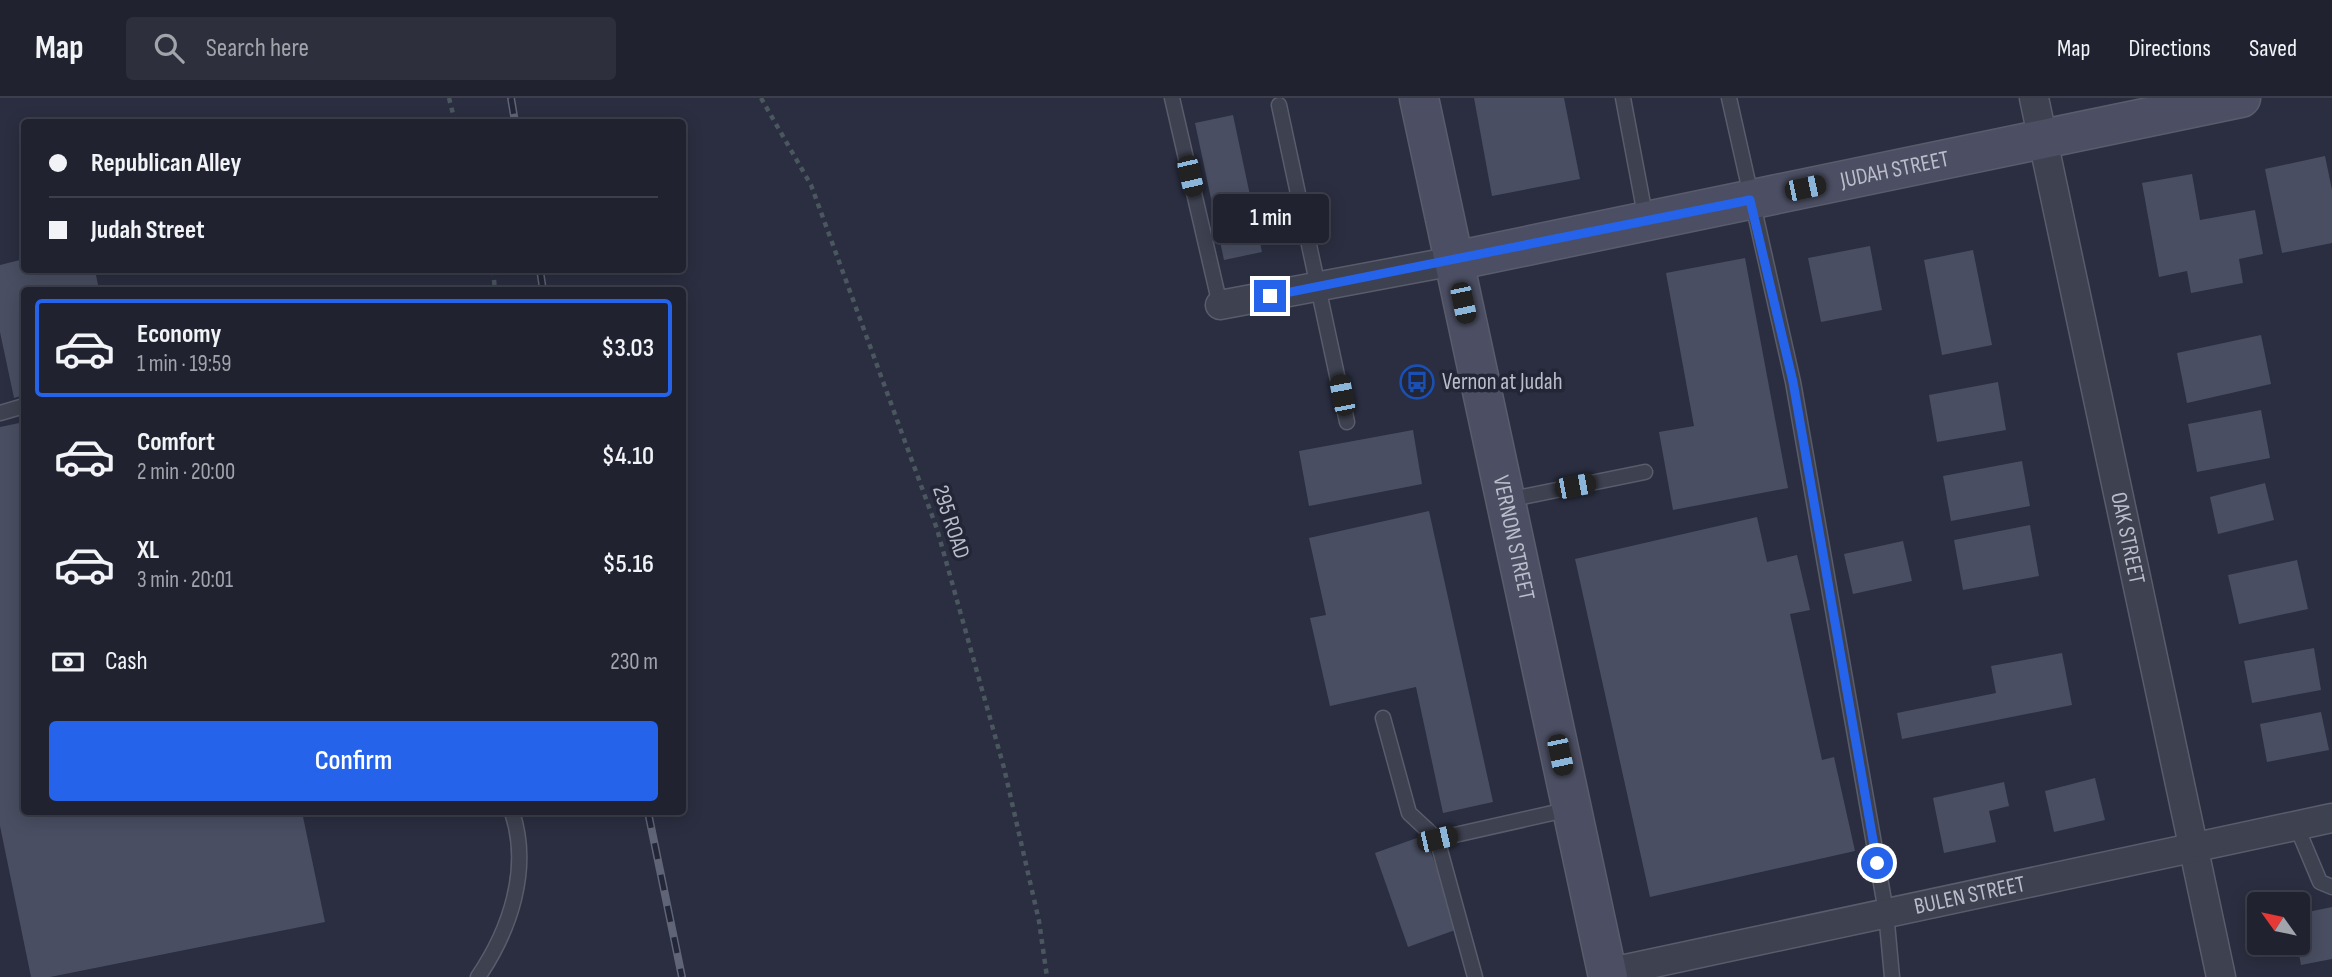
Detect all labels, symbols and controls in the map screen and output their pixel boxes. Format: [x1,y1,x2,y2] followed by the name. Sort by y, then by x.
[126,17,616,80] search box
[35,28,84,68] text: Map
[150,29,188,67] icon: search
[206,33,309,64] text: Search here
[2057,34,2090,63] text: Map
[2128,34,2211,63] text: Directions
[2249,34,2297,63] text: Saved
[1837,145,1952,195] street label: JUDAH STREET
[91,148,241,179] text: Republican Alley
[1176,153,1205,199] car
[1783,173,1828,203] car
[1212,194,1328,244] callout: 1 min
[1250,204,1292,232] text: 1 min
[91,215,205,246] text: Judah Street
[1254,280,1286,312] route end
[1449,280,1478,326] car
[53,317,116,380] icon: car
[137,319,221,350] text: Economy
[601,333,654,364] text: $3.03
[137,350,231,378] text: 1 min · 19:59
[1398,363,1436,401] bus stop icon: Vernon at Judah
[1442,368,1563,396] place label: Vernon at Judah
[1328,372,1357,418] car
[53,425,116,488] icon: car
[137,427,215,458] text: Comfort
[602,441,654,472] text: $4.10
[137,458,235,486] text: 2 min · 20:00
[1553,472,1598,500] car
[1487,473,1541,603] street label: VERNON STREET
[926,482,976,562] street label: 295 ROAD
[2104,490,2151,587] street label: OAK STREET
[53,533,116,596] icon: car
[137,535,159,566] text: XL
[603,549,654,580] text: $5.16
[137,566,233,594] text: 3 min · 20:01
[49,643,87,681] icon: cash
[105,646,148,677] text: Cash
[610,648,658,676] text: 230 m
[49,721,658,801] button: Confirm
[1546,732,1575,778] car
[1415,824,1460,854] car
[1861,847,1893,879] route start
[1912,870,2028,921] street label: BULEN STREET
[2247,892,2310,956] north arrow
[2247,892,2310,955] map controls

